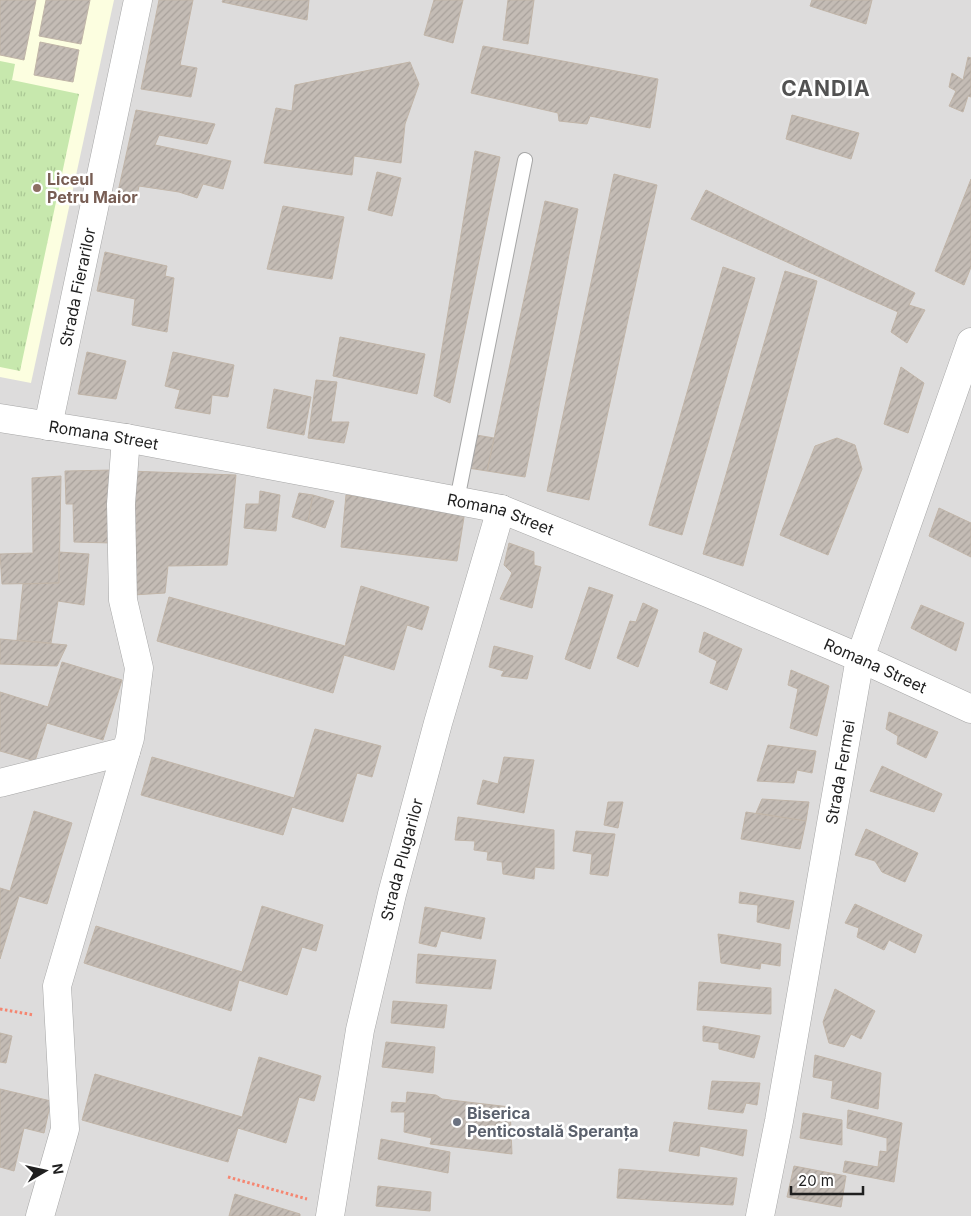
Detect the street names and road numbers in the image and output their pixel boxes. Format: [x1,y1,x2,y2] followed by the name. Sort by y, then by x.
[55,226,100,348] street label: Strada Fierarilor
[47,416,160,454] street label: Romana Street
[445,489,557,539] street label: Romana Street
[821,634,930,697] street label: Romana Street
[821,719,859,826] street label: Strada Fermei
[376,796,427,923] street label: Strada Plugarilor

